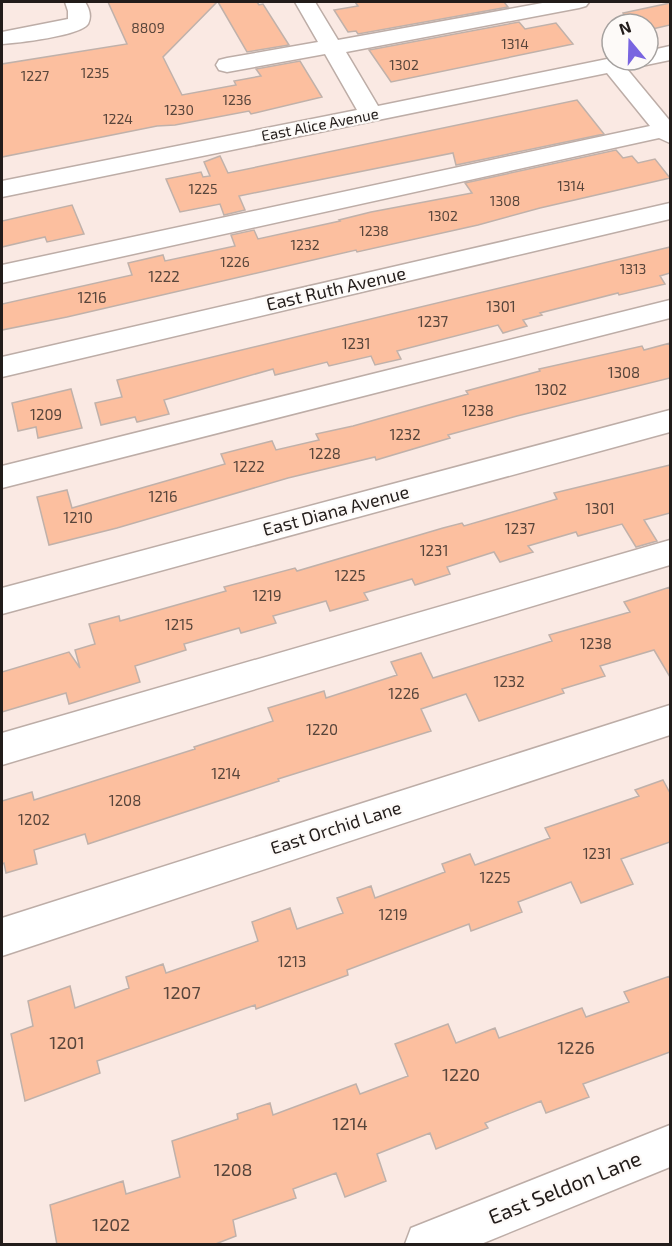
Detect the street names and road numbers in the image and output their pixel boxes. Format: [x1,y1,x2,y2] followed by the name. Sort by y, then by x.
[260,104,380,144] street label: East Alice Avenue
[264,261,408,315] street label: East Ruth Avenue
[260,480,411,540] street label: East Diana Avenue
[267,796,404,859] street label: East Orchid Lane
[484,1145,644,1229] street label: East Seldon Lane

